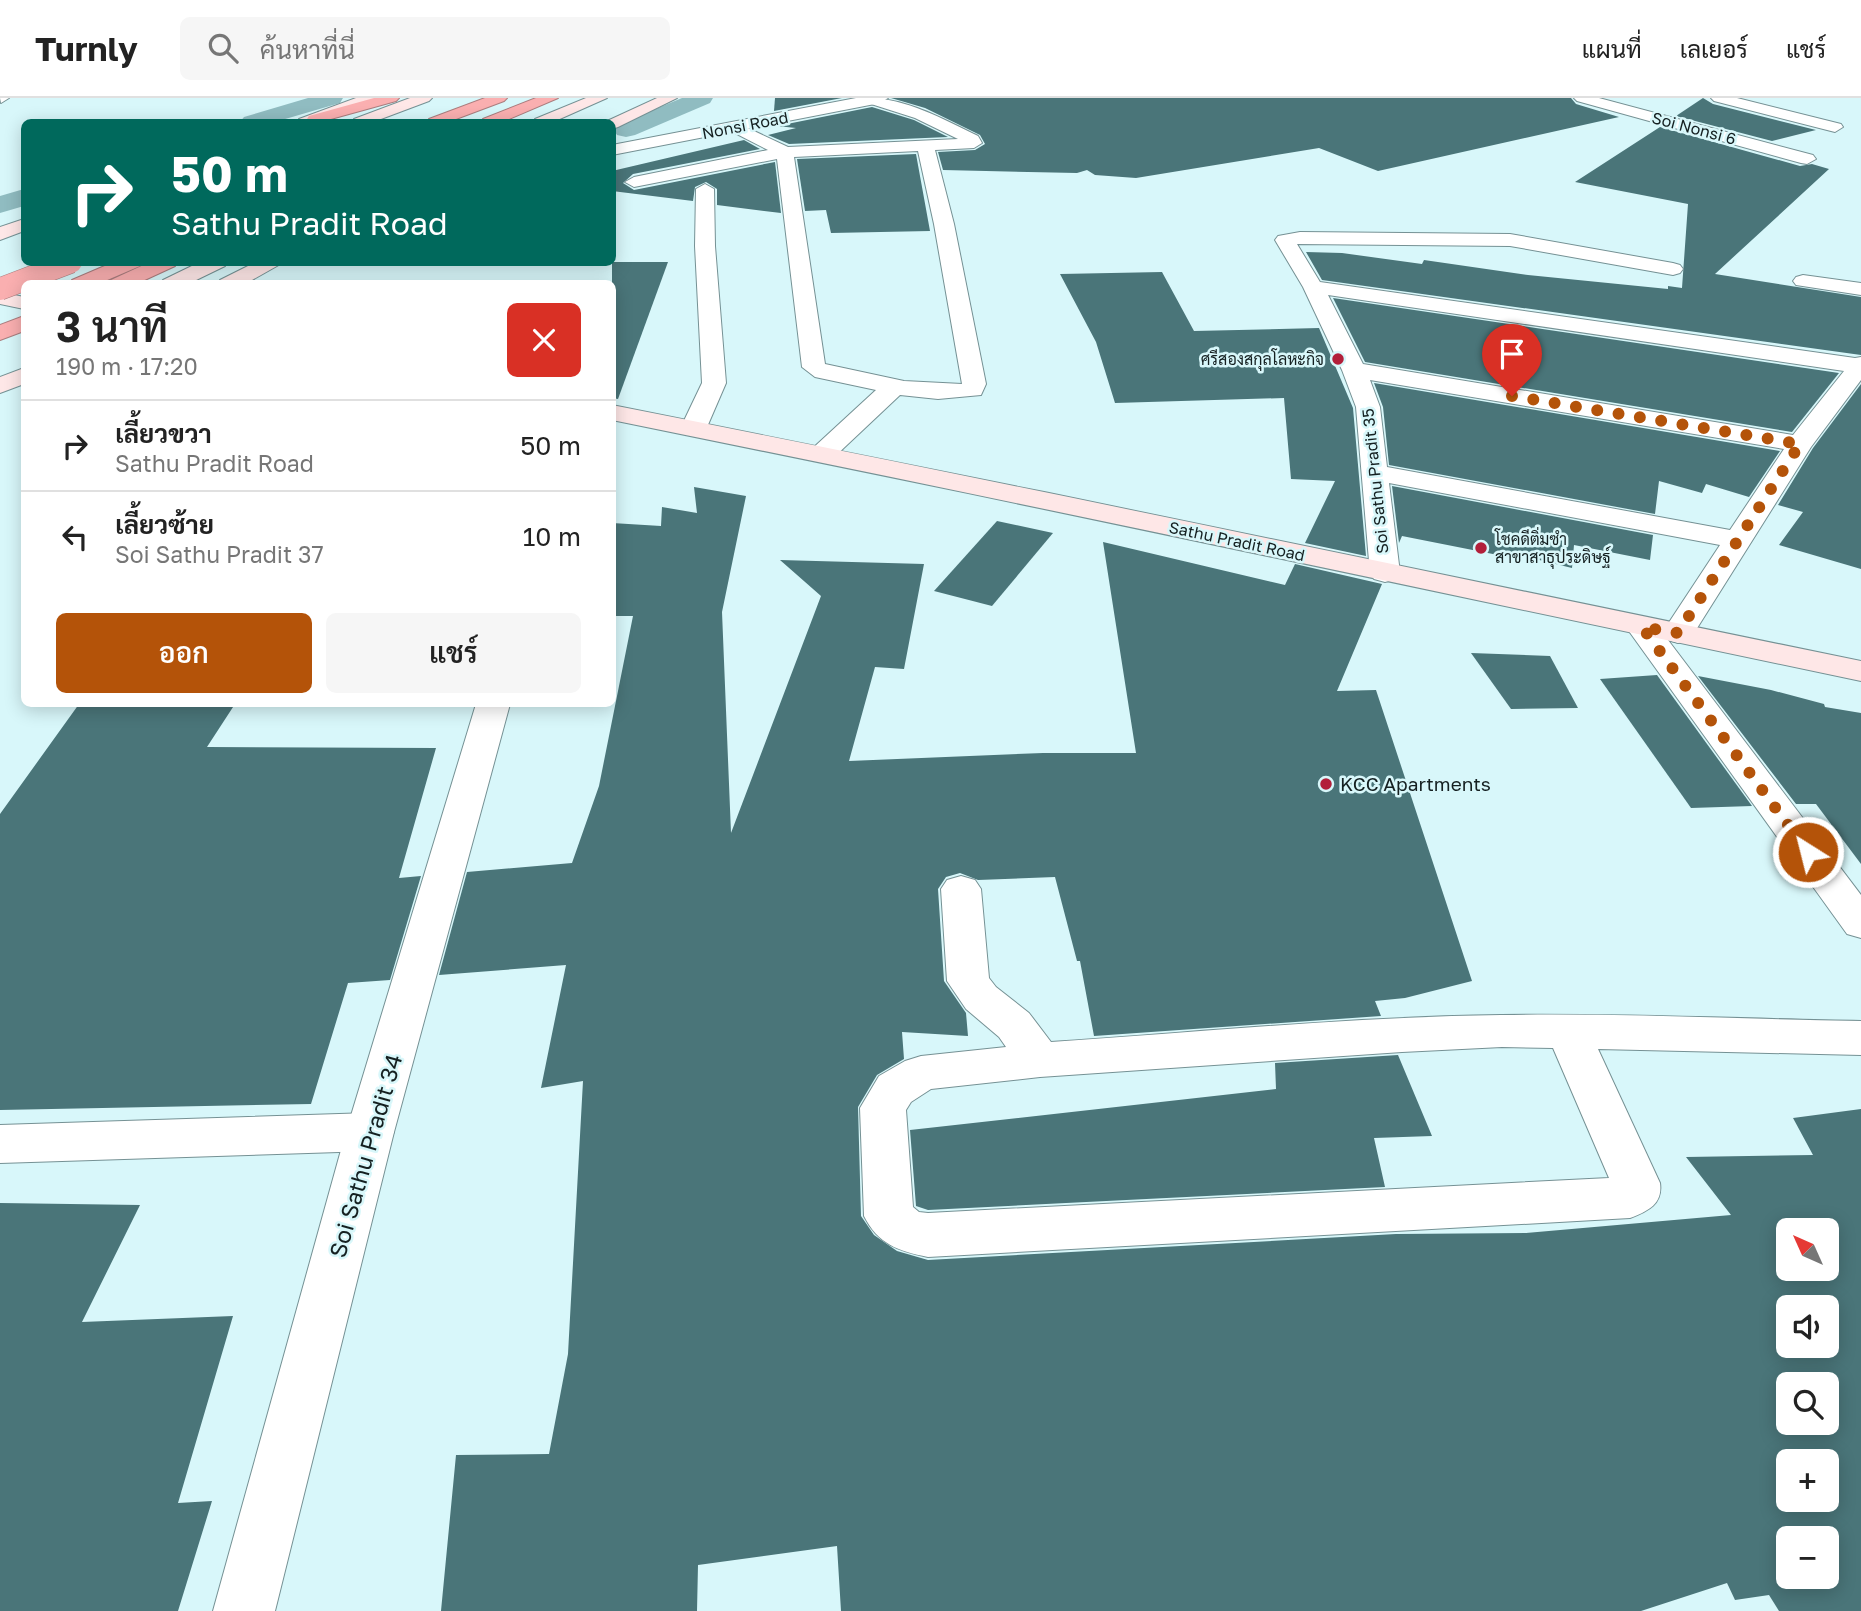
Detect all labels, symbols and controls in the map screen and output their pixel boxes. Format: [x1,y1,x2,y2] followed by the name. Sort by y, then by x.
[180,17,670,80] search box
[35,29,138,68] text: Turnly
[204,29,242,67] icon: search
[260,34,355,65] text: ค้นหาที่นี่
[1582,34,1642,63] text: แผนที่
[1680,34,1748,63] text: เลเยอร์
[1786,34,1826,63] text: แชร์
[700,107,790,143] street label: Nonsi Road
[1650,107,1738,149] street label: Soi Nonsi 6
[171,144,288,203] text: 50 m
[56,147,147,238] icon: right
[171,204,448,242] text: Sathu Pradit Road
[56,301,168,351] text: 3 นาที
[507,303,581,377] button: close
[1482,324,1542,396] pin
[1493,335,1531,373] icon: arrive
[1201,348,1324,371] place label: ศรีสองสกุลโลหะกิจ
[1330,351,1346,367] marker: ศรีสองสกุลโลหะกิจ
[56,352,198,380] text: 190 m · 17:20
[1357,407,1393,555] street label: Soi Sathu Pradit 35
[115,418,212,449] text: เลี้ยวขวา
[56,427,94,465] icon: right
[520,430,581,461] text: 50 m
[115,449,314,477] text: Sathu Pradit Road
[115,509,214,540] text: เลี้ยวซ้าย
[1167,517,1307,565] street label: Sathu Pradit Road
[56,518,94,556] icon: left
[523,521,581,552] text: 10 m
[1494,526,1611,569] place label: โชคดีติ่มซำ สาขาสาธุประดิษฐ์
[115,540,324,568] text: Soi Sathu Pradit 37
[1473,540,1489,556] marker: โชคดีติ่มซำ สาขาสาธุประดิษฐ์
[56,613,312,693] button: ออก
[326,613,581,693] button: แชร์
[1340,772,1491,795] place label: KCC Apartments
[1318,776,1334,792] marker: KCC Apartments
[1771,815,1845,889] position arrow
[323,1051,408,1261] street label: Soi Sathu Pradit 34
[1776,1218,1839,1281] north arrow
[1776,1218,1839,1589] map controls
[1776,1295,1839,1358] button: sound
[1776,1372,1839,1435] button: search
[1776,1449,1839,1512] button: +
[1776,1526,1839,1589] button: −

